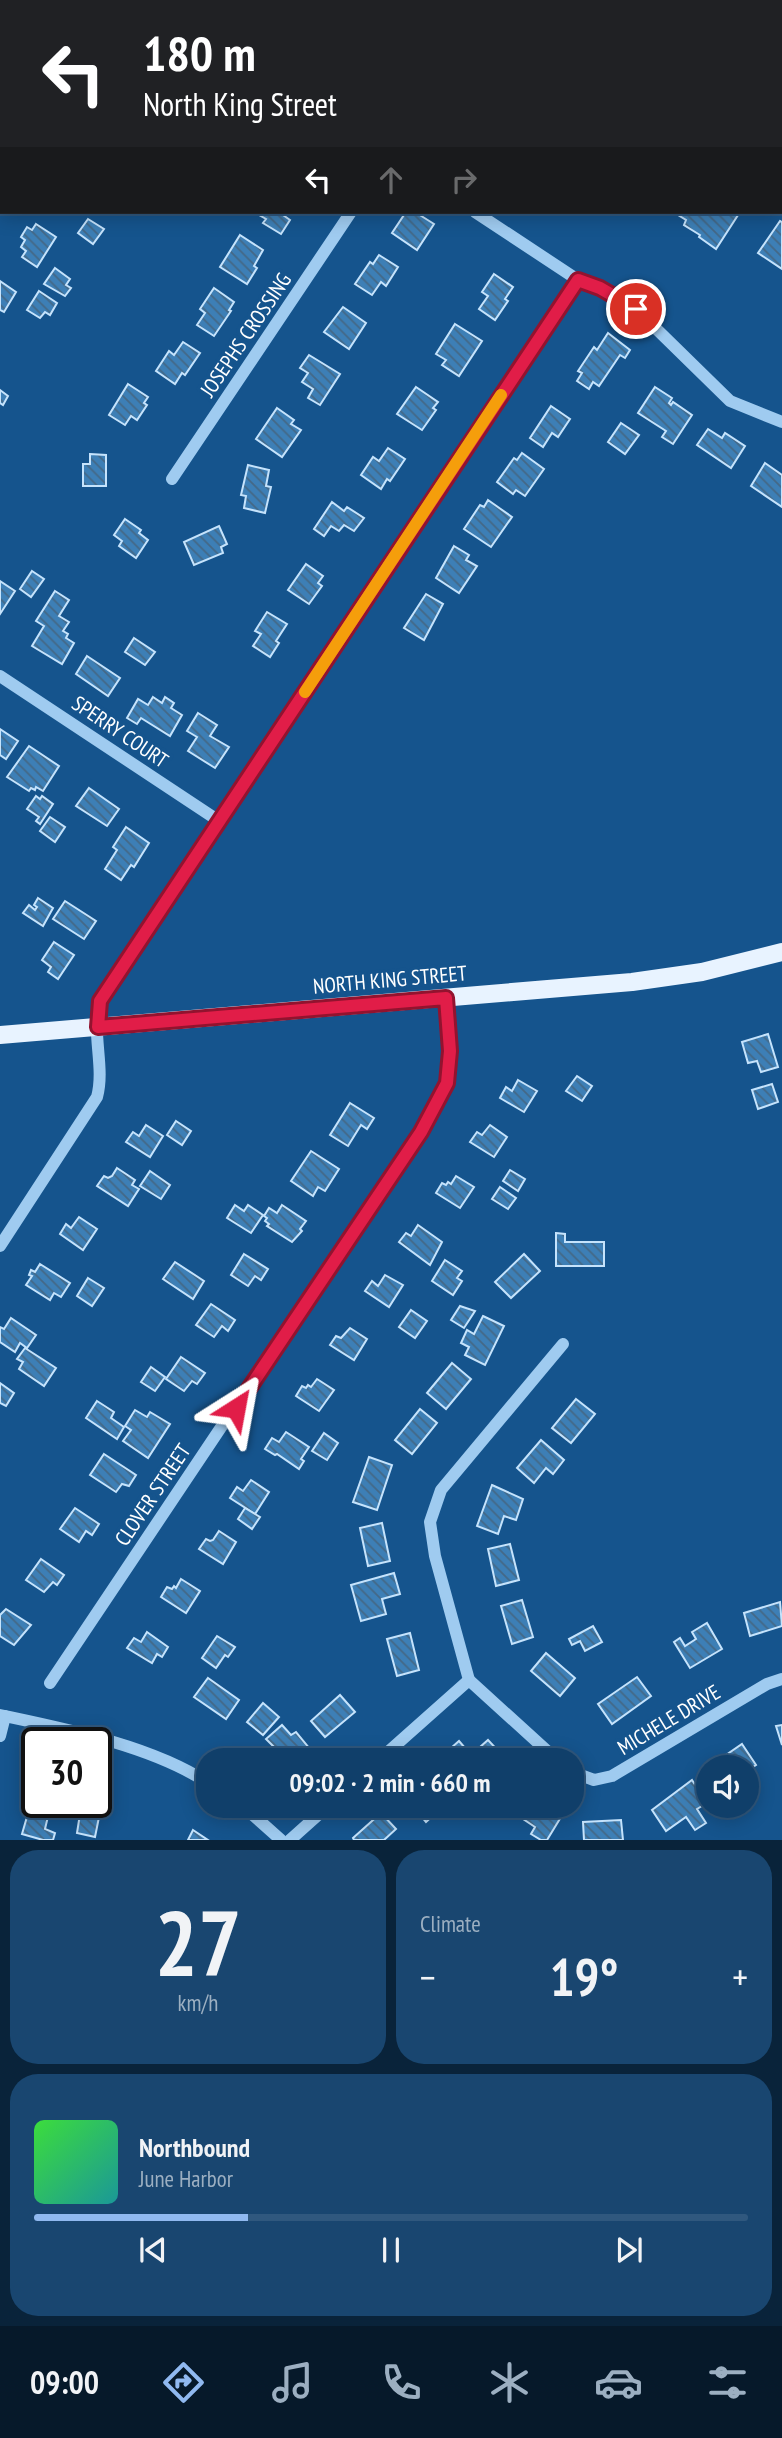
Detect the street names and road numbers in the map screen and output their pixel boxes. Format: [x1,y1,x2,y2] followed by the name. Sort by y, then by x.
[194,268,297,403] street label: JOSEPHS CROSSING
[67,690,174,774] street label: SPERRY COURT
[312,959,469,1000] street label: NORTH KING STREET
[109,1438,197,1551] street label: CLOVER STREET
[612,1678,725,1761] street label: MICHELE DRIVE

